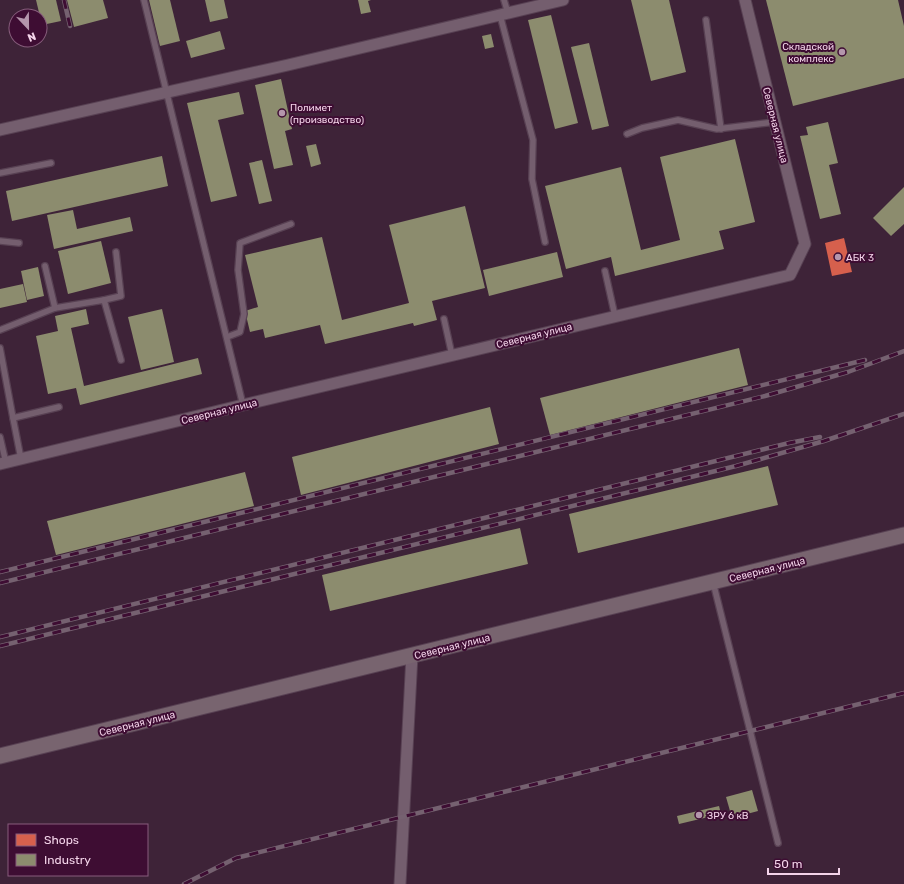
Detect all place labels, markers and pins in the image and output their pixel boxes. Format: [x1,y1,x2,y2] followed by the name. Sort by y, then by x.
[782,41,834,65] place label: Складской комплекс
[837,47,847,57] marker: Складской комплекс
[290,102,364,126] place label: Полимет (производство)
[277,108,287,118] marker: Полимет (производство)
[833,252,843,262] marker: АБК 3
[846,252,874,264] place label: АБК 3
[694,810,704,820] marker: ЗРУ 6 кВ
[707,810,749,822] place label: ЗРУ 6 кВ

